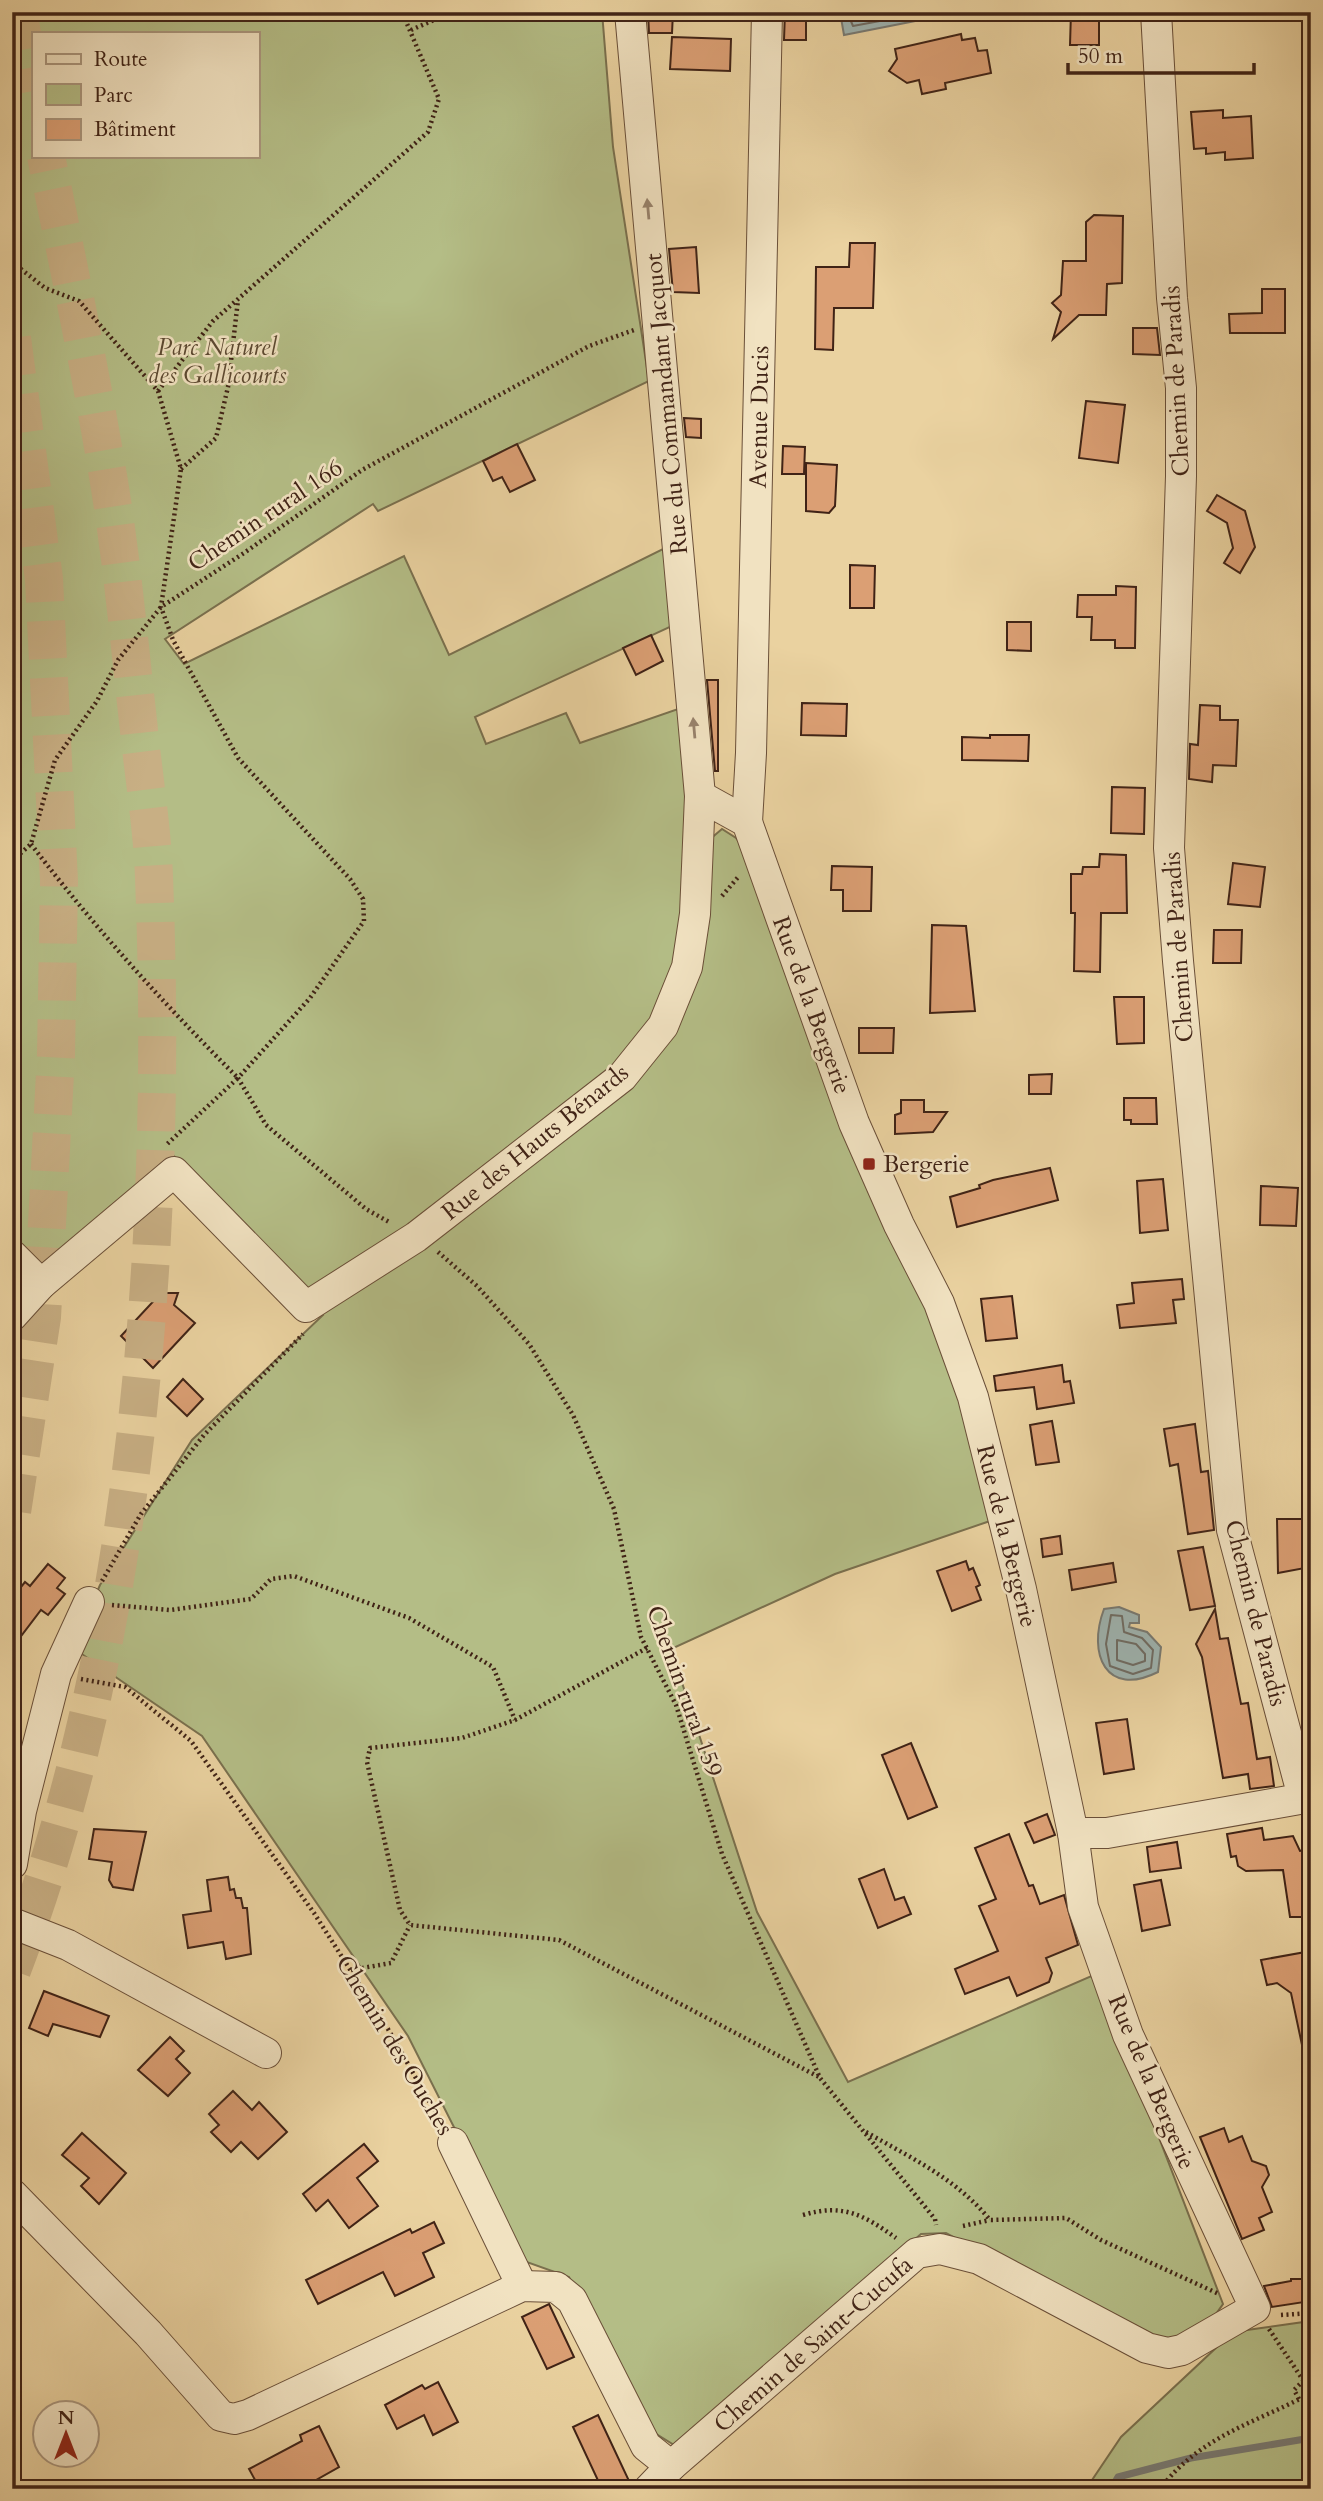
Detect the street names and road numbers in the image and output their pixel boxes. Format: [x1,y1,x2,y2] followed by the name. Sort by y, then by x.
[637,252,696,556] street label: Rue du Commandant Jacquot
[1155,285,1198,477] street label: Chemin de Paradis
[742,345,777,489] street label: Avenue Ducis
[181,451,349,579] street label: Chemin rural 166
[1155,851,1202,1043] street label: Chemin de Paradis
[764,912,859,1099] street label: Rue de la Bergerie
[435,1057,636,1228] street label: Rue des Hauts Bénards
[968,1441,1045,1631] street label: Rue de la Bergerie
[1216,1517,1295,1710] street label: Chemin de Paradis
[638,1601,731,1781] street label: Chemin rural 159
[328,1949,461,2141] street label: Chemin des Ouches
[1100,1990,1203,2175] street label: Rue de la Bergerie
[707,2248,920,2440] street label: Chemin de Saint-Cucufa

